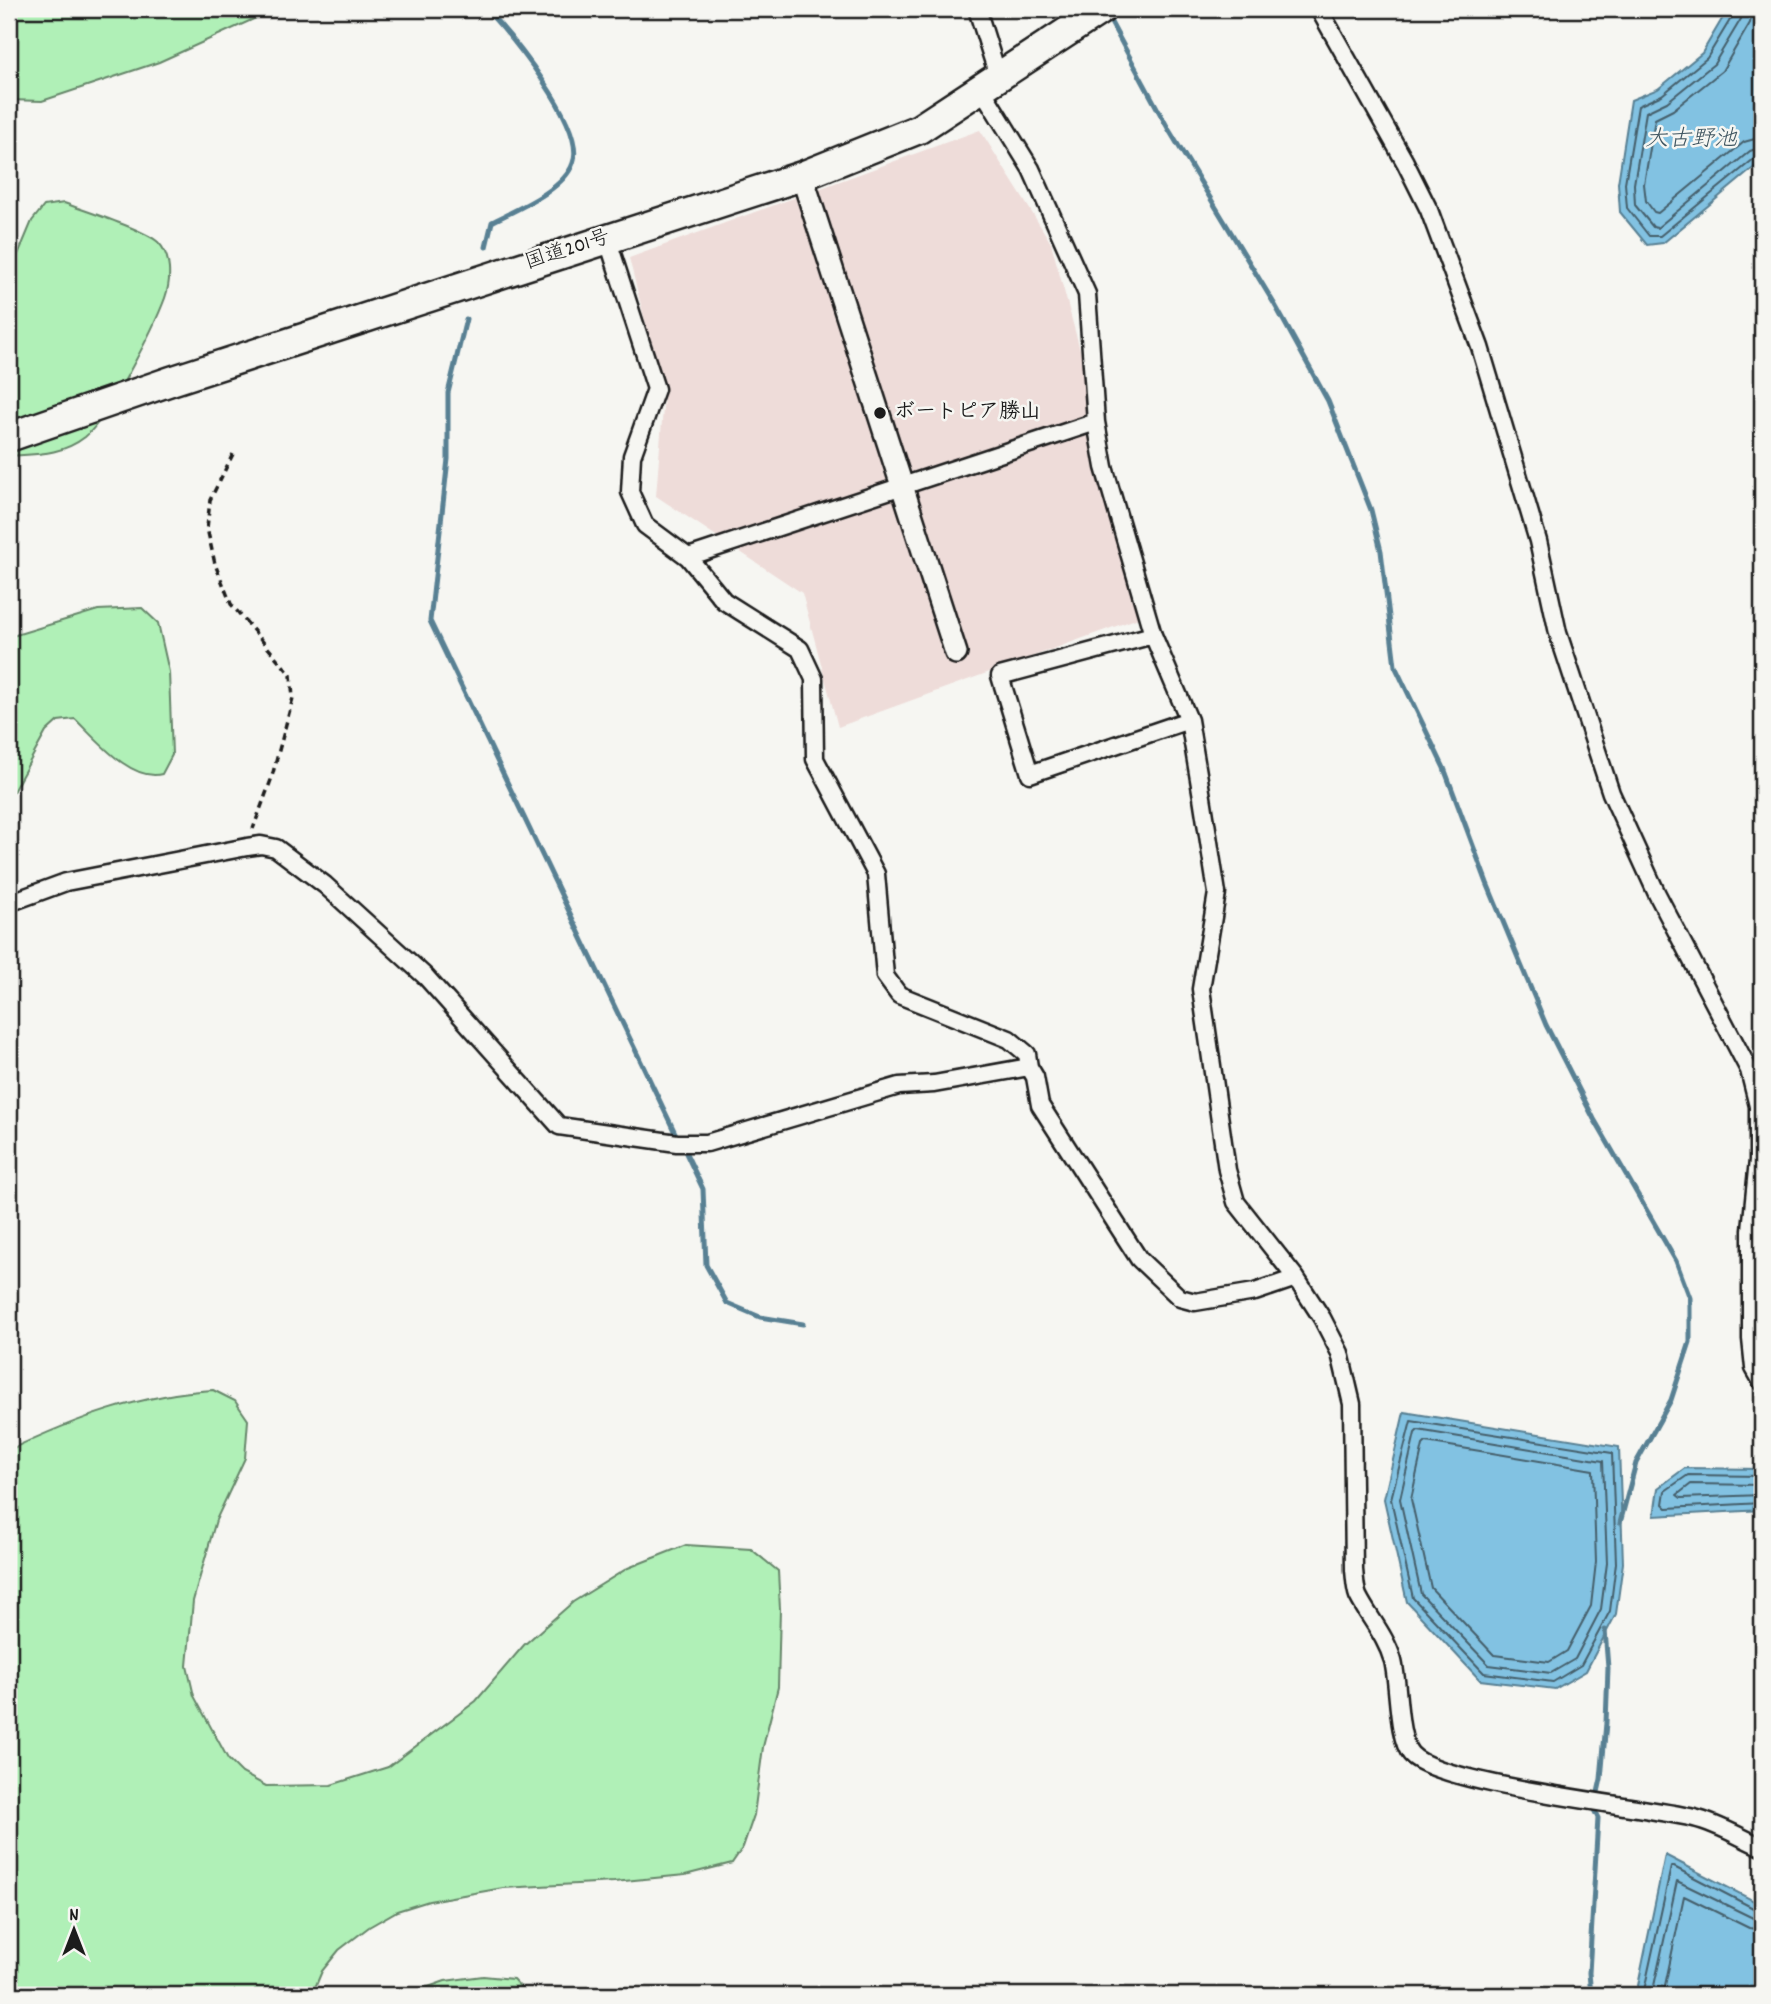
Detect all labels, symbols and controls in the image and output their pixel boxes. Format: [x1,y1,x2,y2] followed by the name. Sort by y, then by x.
[1645,124,1738,157] water label: 大古野池
[521,223,615,279] street label: 国道201号
[894,398,1041,428] place label: ボートピア勝山
[872,405,888,421] marker: ボートピア勝山
[38,1896,108,1966] north arrow
[69,1903,79,1930] text: N

